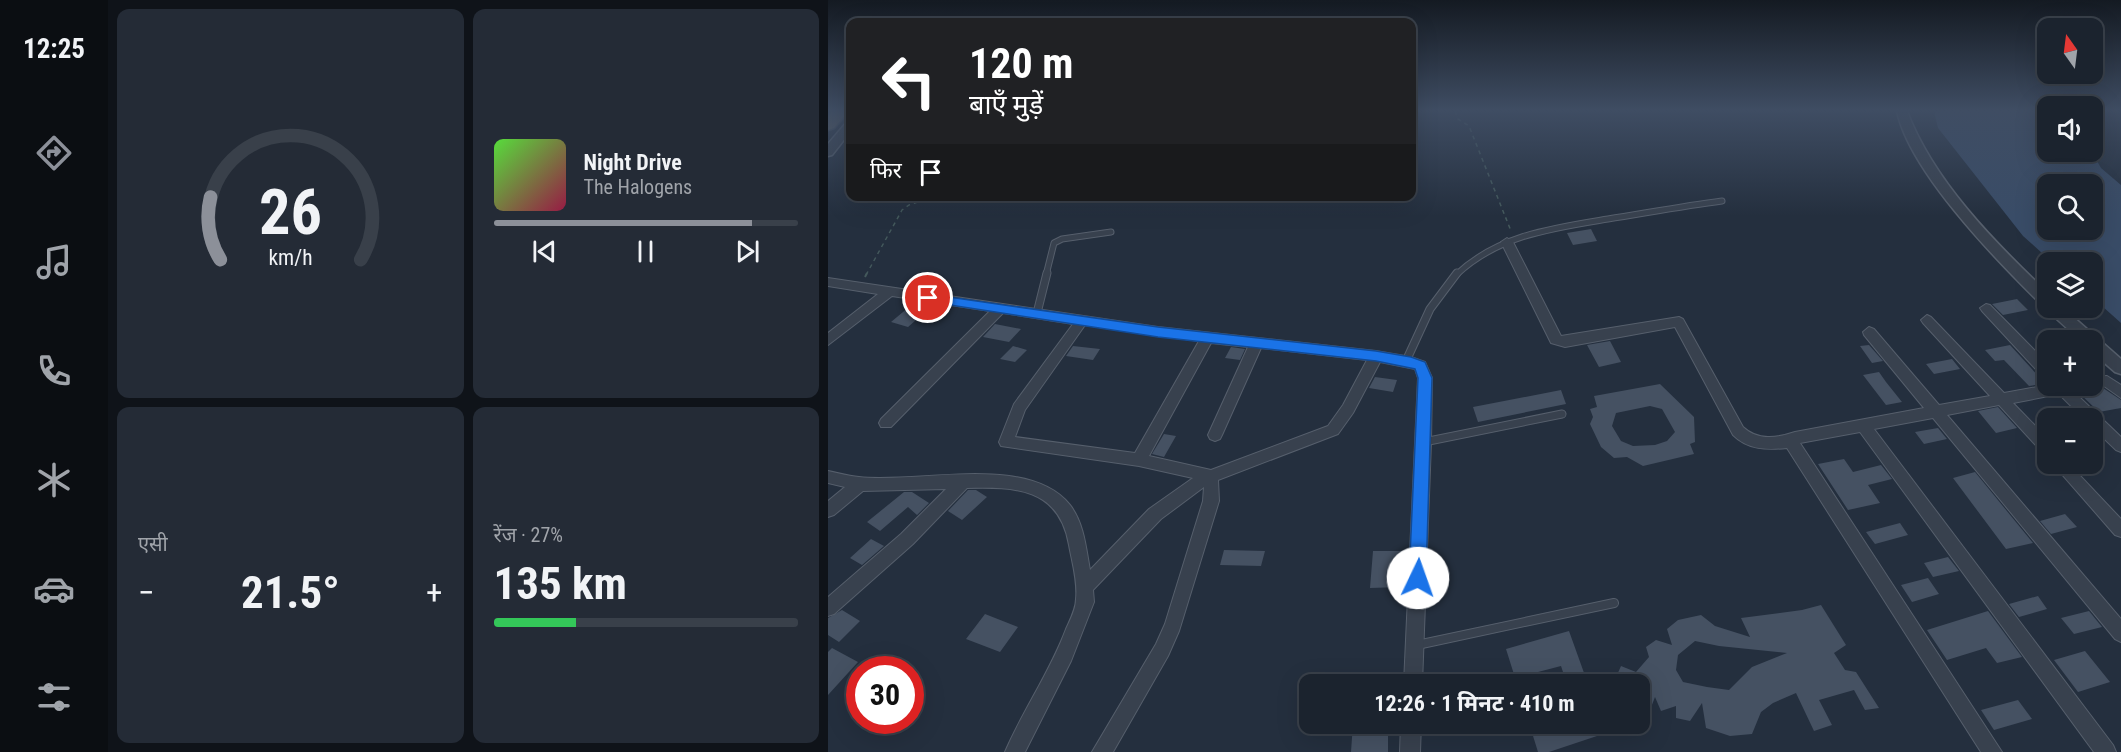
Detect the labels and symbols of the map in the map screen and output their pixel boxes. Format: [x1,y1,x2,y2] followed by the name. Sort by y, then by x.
[2037,18,2103,84] north arrow
[902,272,953,323] pin
[1386,546,1450,610] position arrow
[846,656,924,734] speed limit sign: 30

